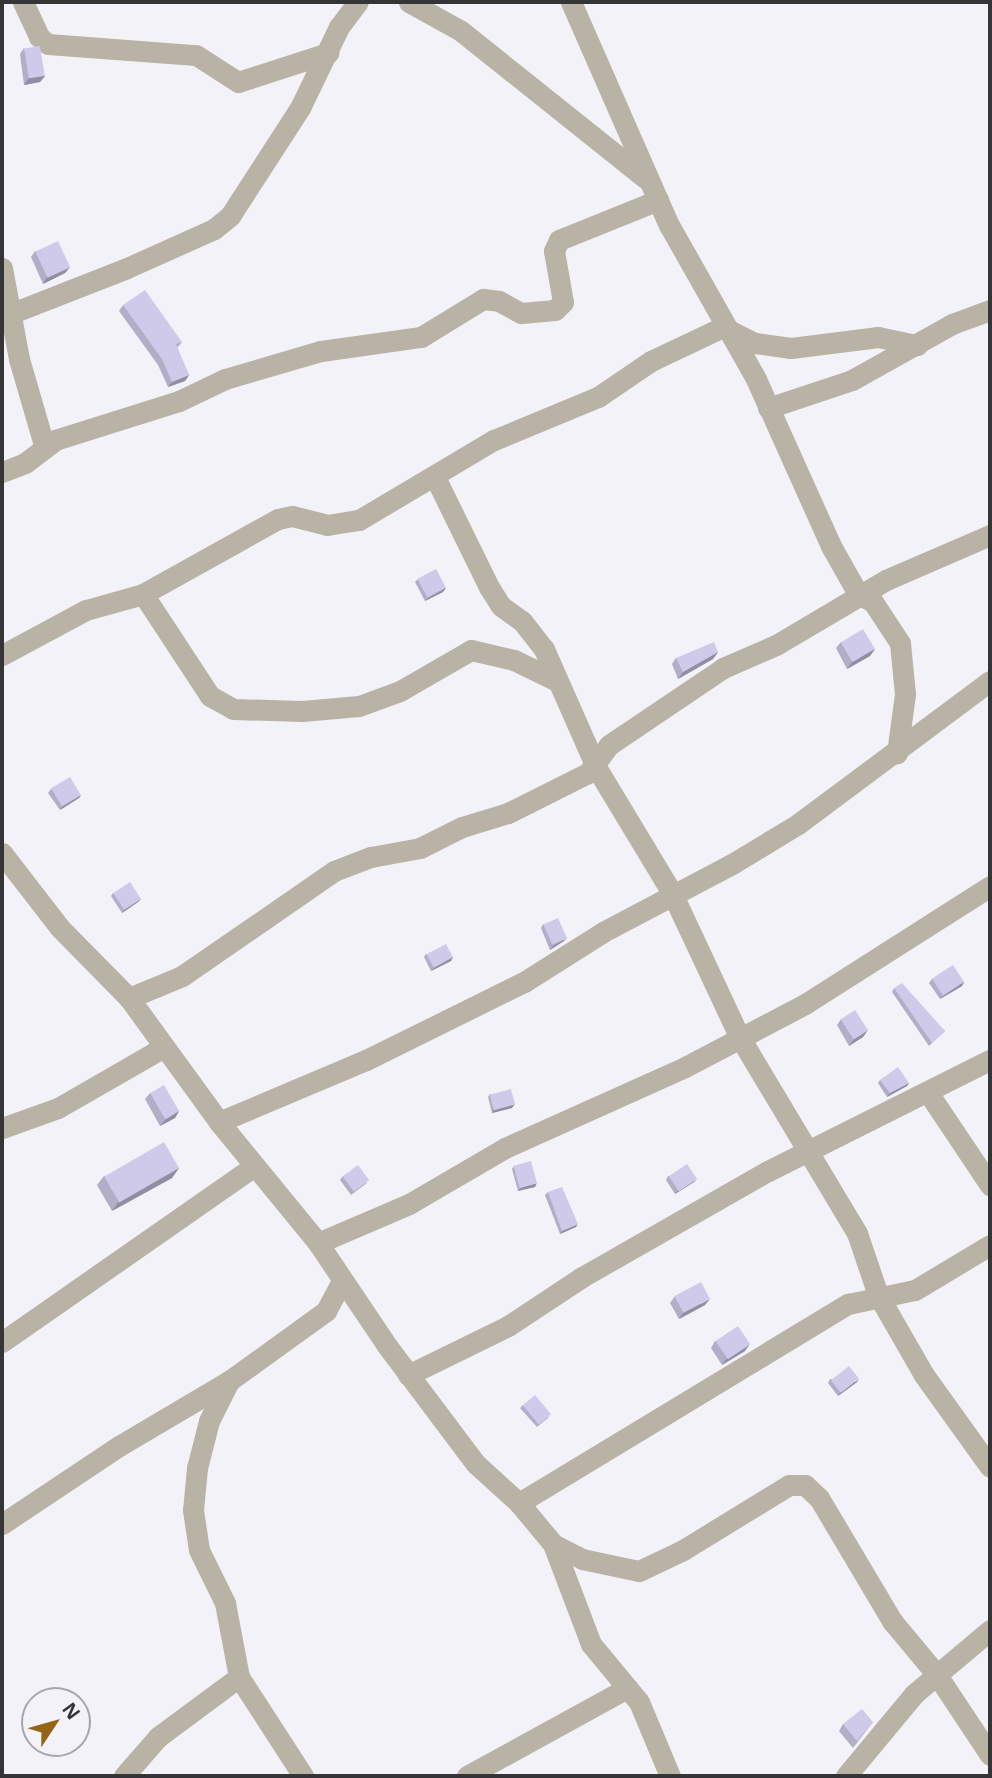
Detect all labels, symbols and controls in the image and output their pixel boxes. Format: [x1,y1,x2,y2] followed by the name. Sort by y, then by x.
[21,1687,91,1757] north arrow
[56,1697,86,1725] text: N

